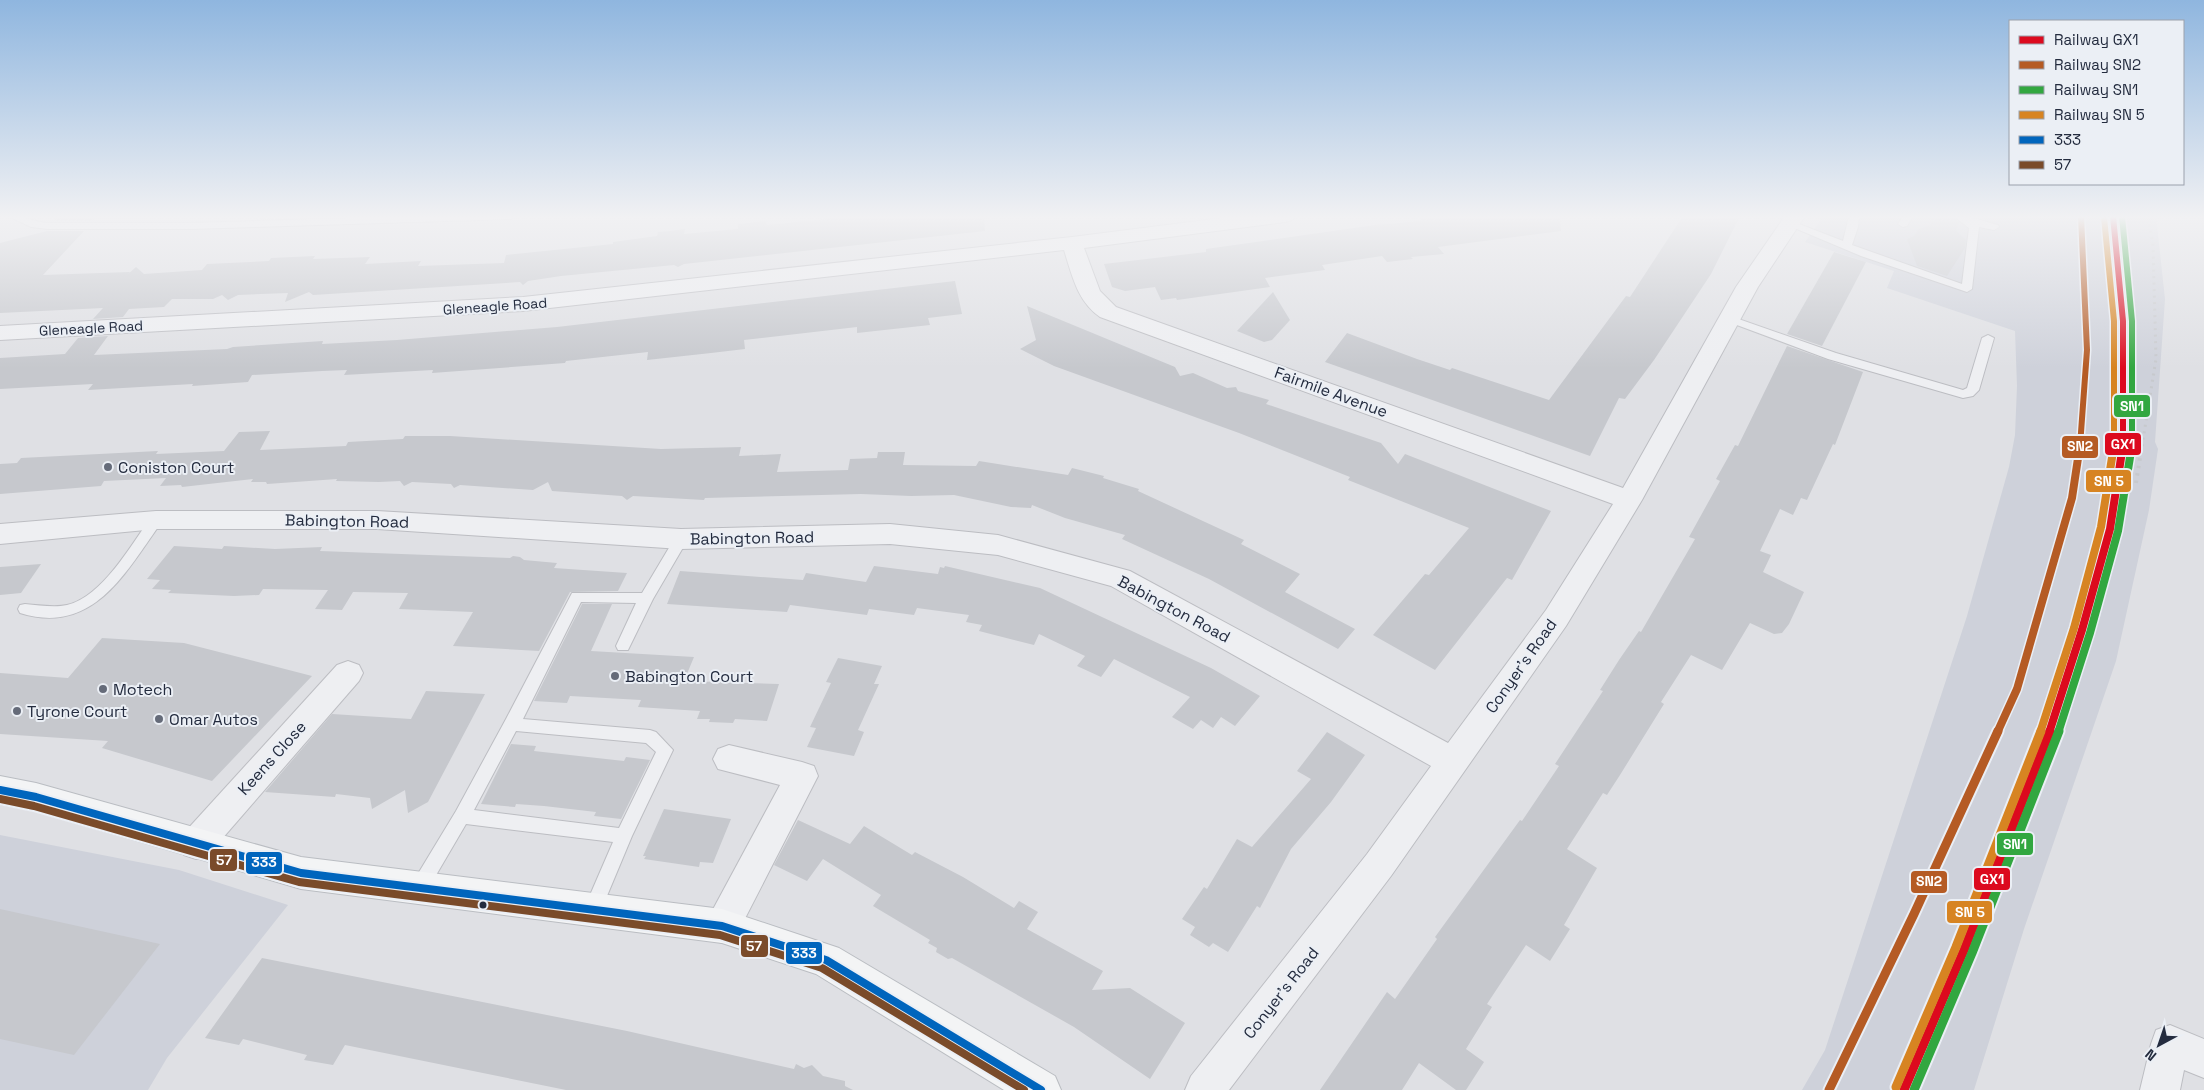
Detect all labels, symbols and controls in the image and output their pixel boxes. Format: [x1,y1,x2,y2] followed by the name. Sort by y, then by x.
[2009,20,2184,185] legend
[2054,30,2139,49] text: Railway GX1
[2054,55,2141,74] text: Railway SN2
[2054,80,2138,99] text: Railway SN1
[2054,105,2145,124] text: Railway SN 5
[2054,130,2081,149] text: 333
[2054,155,2071,174] text: 57
[442,293,548,319] street label: Gleneagle Road
[38,316,144,340] street label: Gleneagle Road
[1271,362,1391,422] street label: Fairmile Avenue
[2113,394,2151,418] line badge: SN1
[2120,397,2144,415] text: SN1
[2104,432,2142,456] line badge: GX1
[2061,435,2099,459] line badge: SN2
[2111,435,2135,453] text: GX1
[2067,437,2093,455] text: SN2
[118,457,234,478] place label: Coniston Court
[102,461,114,473] marker: Coniston Court
[2085,469,2132,493] line badge: SN 5
[2094,472,2124,490] text: SN 5
[285,509,409,533] street label: Babington Road
[690,526,814,550] street label: Babington Road
[1114,571,1234,647] street label: Babington Road
[1481,615,1561,717] street label: Conyer's Road
[625,666,753,687] place label: Babington Court
[609,670,621,682] marker: Babington Court
[113,679,172,700] place label: Motech
[97,683,109,695] marker: Motech
[27,701,127,722] place label: Tyrone Court
[11,705,23,717] marker: Tyrone Court
[169,709,258,730] place label: Omar Autos
[153,713,165,725] marker: Omar Autos
[233,717,311,799] street label: Keens Close
[1996,832,2034,856] line badge: SN1
[2003,835,2027,853] text: SN1
[209,848,238,872] line badge: 57
[216,851,232,869] text: 57
[245,851,283,875] line badge: 333
[251,853,277,871] text: 333
[1973,867,2011,891] line badge: GX1
[1910,870,1948,894] line badge: SN2
[1980,870,2004,888] text: GX1
[1916,872,1942,890] text: SN2
[478,900,488,910] unlabelled marker
[1946,900,1993,924] line badge: SN 5
[1955,903,1985,921] text: SN 5
[740,934,769,958] line badge: 57
[746,937,762,955] text: 57
[785,941,823,965] line badge: 333
[1239,943,1323,1043] street label: Conyer's Road
[791,944,817,962] text: 333
[2134,1020,2184,1070] north arrow
[2141,1045,2160,1065] text: N

